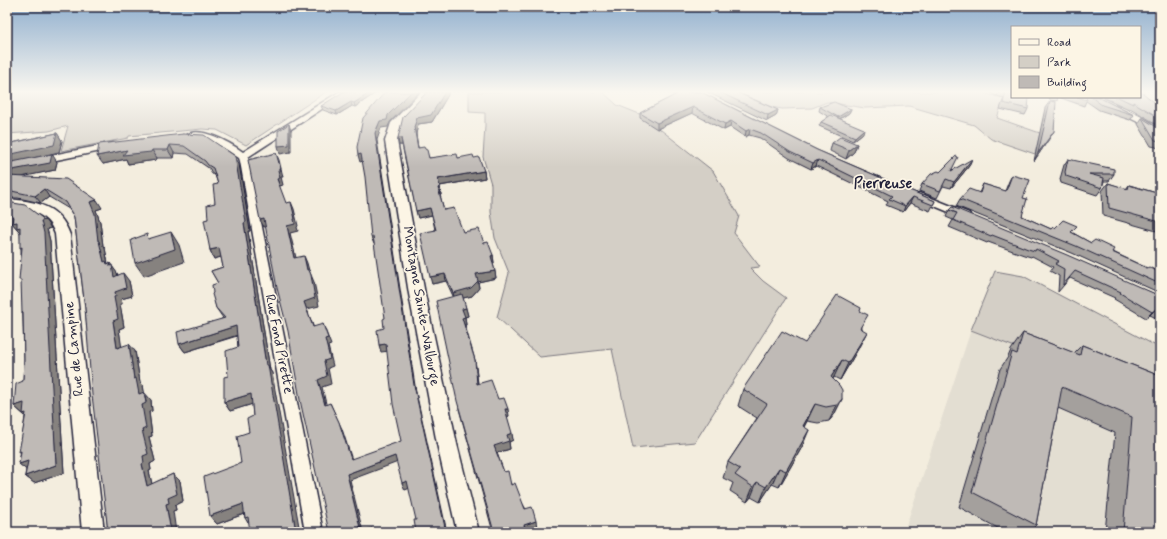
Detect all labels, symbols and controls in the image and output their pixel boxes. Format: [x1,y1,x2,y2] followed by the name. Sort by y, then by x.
[1011,26,1141,98] legend
[1047,35,1071,51] text: Road
[1047,55,1071,71] text: Park
[1047,75,1087,92] text: Building
[854,174,912,194] district label: Pierreuse
[396,225,444,388] street label: Montagne Sainte-Walburge
[261,293,297,395] street label: Rue Fond Pirette
[60,300,88,397] street label: Rue de Campine

